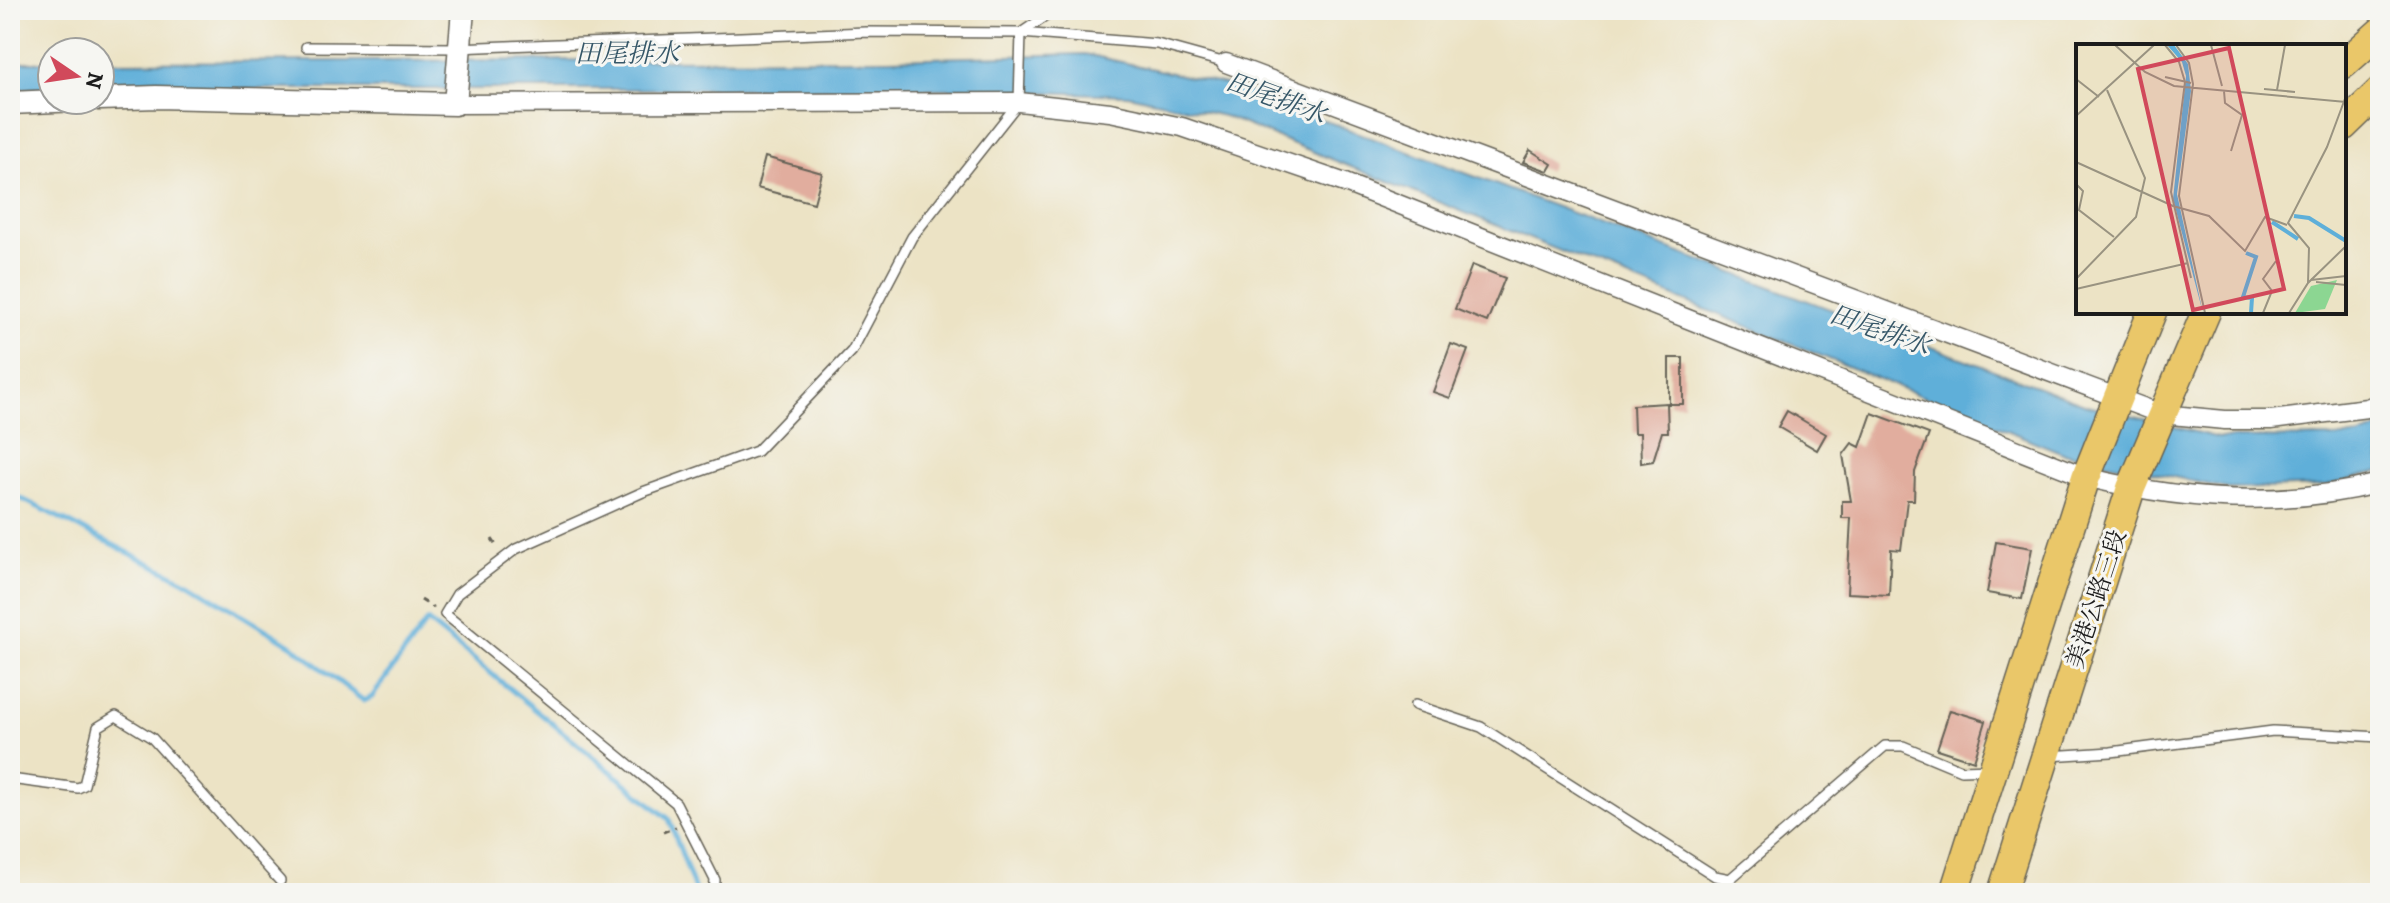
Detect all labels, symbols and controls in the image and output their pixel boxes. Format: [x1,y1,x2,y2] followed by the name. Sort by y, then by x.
[36,36,116,116] north arrow
[575,36,682,71] water label: 田尾排水
[2076,44,2346,314] inset map
[1221,64,1334,133] water label: 田尾排水
[78,69,111,91] text: N
[1825,297,1938,364] water label: 田尾排水
[2059,526,2133,672] street label: 美港公路三段

